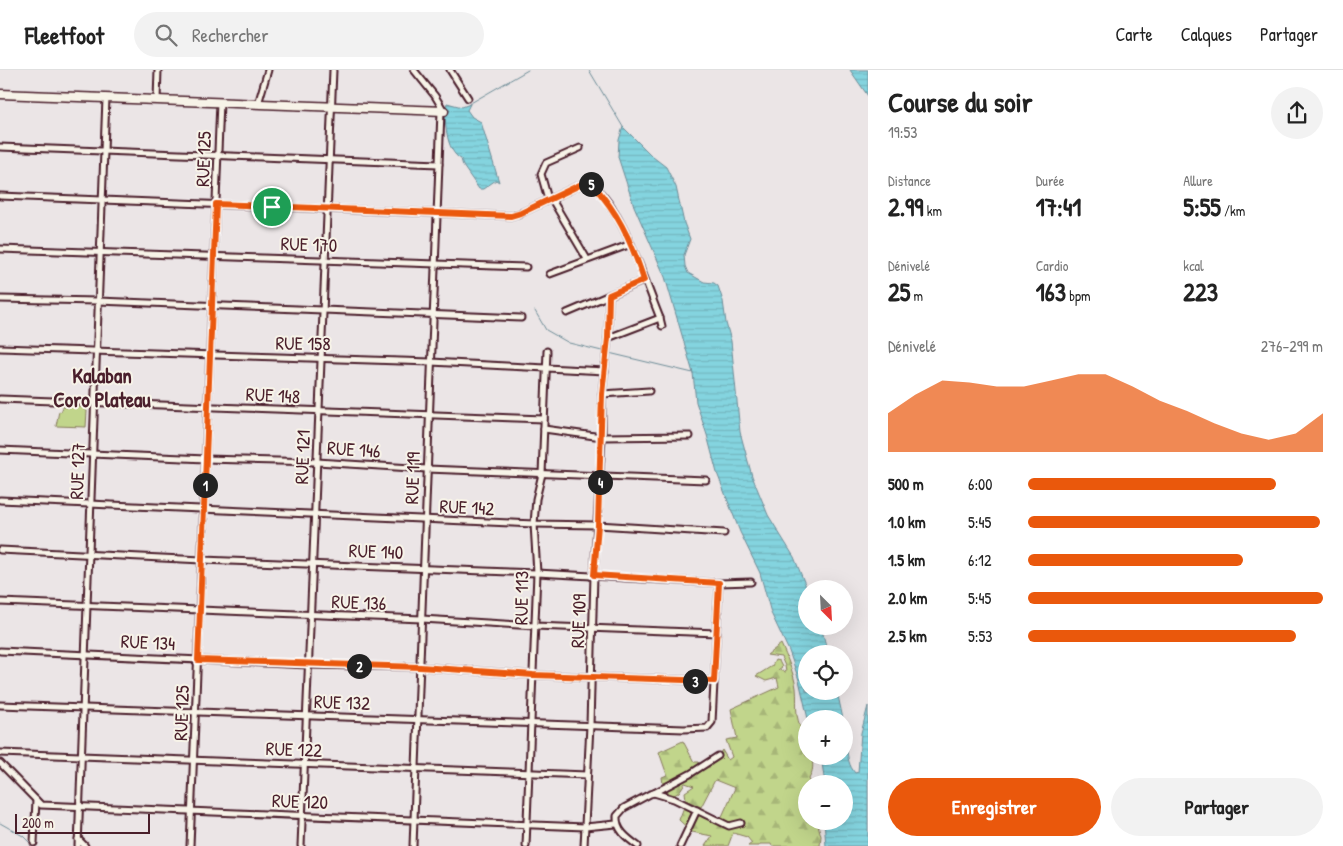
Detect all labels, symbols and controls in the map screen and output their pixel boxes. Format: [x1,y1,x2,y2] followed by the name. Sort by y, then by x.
[134,12,484,57] search box
[25,19,104,51] text: Fleetfoot
[152,21,180,49] icon: search
[192,22,269,48] text: Rechercher
[1115,22,1153,47] text: Carte
[1181,22,1232,47] text: Calques
[1260,22,1318,47] text: Partager
[888,83,1033,121] text: Course du soir
[1271,87,1323,139] button: share
[888,121,917,143] text: 19:53
[189,131,217,187] street label: RUE 125
[888,171,931,190] text: Distance
[1036,171,1064,190] text: Durée
[1183,171,1213,190] text: Allure
[578,172,604,196] pin: 5
[589,175,594,194] text: 5
[251,186,293,228] pin
[888,190,923,224] text: 2.99
[1036,190,1081,224] text: 17:41
[1183,190,1221,224] text: 5:55
[258,193,286,221] icon: arrive
[923,201,942,220] text: km
[1221,201,1245,220] text: /km
[280,230,338,258] street label: RUE 170
[888,256,930,275] text: Dénivelé
[1036,256,1068,275] text: Cardio
[1183,256,1204,275] text: kcal
[888,275,910,309] text: 25
[1036,275,1066,309] text: 163
[1183,275,1218,309] text: 223
[910,286,923,305] text: m
[1066,286,1090,305] text: bpm
[275,330,331,356] street label: RUE 158
[888,335,936,357] text: Dénivelé
[1261,335,1323,357] text: 276–299 m
[53,361,151,414] district label: Kalaban Coro Plateau
[245,381,301,409] street label: RUE 148
[288,429,316,485] street label: RUE 121
[326,434,382,464] street label: RUE 146
[63,442,91,500] street label: RUE 127
[398,451,426,505] street label: RUE 119
[588,470,612,494] pin: 4
[192,472,218,498] pin: 1
[598,473,603,492] text: 4
[888,473,924,495] text: 500 m
[968,473,992,495] text: 6:00
[203,476,208,495] text: 1
[439,493,495,521] street label: RUE 142
[888,511,926,533] text: 1.0 km
[968,511,991,533] text: 5:45
[348,537,404,565] street label: RUE 140
[888,549,925,571] text: 1.5 km
[968,549,991,571] text: 6:12
[508,571,534,625] street label: RUE 113
[798,580,852,635] north arrow
[798,580,853,830] map controls
[888,587,927,609] text: 2.0 km
[968,587,991,609] text: 5:45
[331,588,387,616] street label: RUE 136
[564,593,592,649] street label: RUE 109
[888,625,927,647] text: 2.5 km
[968,625,992,647] text: 5:53
[120,628,176,656] street label: RUE 134
[798,645,853,700] button: locate
[346,654,372,678] pin: 2
[356,657,363,676] text: 2
[682,668,708,694] pin: 3
[692,672,699,691] text: 3
[167,685,195,741] street label: RUE 125
[313,688,371,716] street label: RUE 132
[798,710,853,765] button: +
[265,735,323,763] street label: RUE 122
[798,775,853,830] button: −
[888,778,1101,836] button: Enregistrer
[1111,778,1323,836] button: Partager
[271,787,329,815] street label: RUE 120
[15,811,150,834] scale bar
[22,813,54,832] text: 200 m

